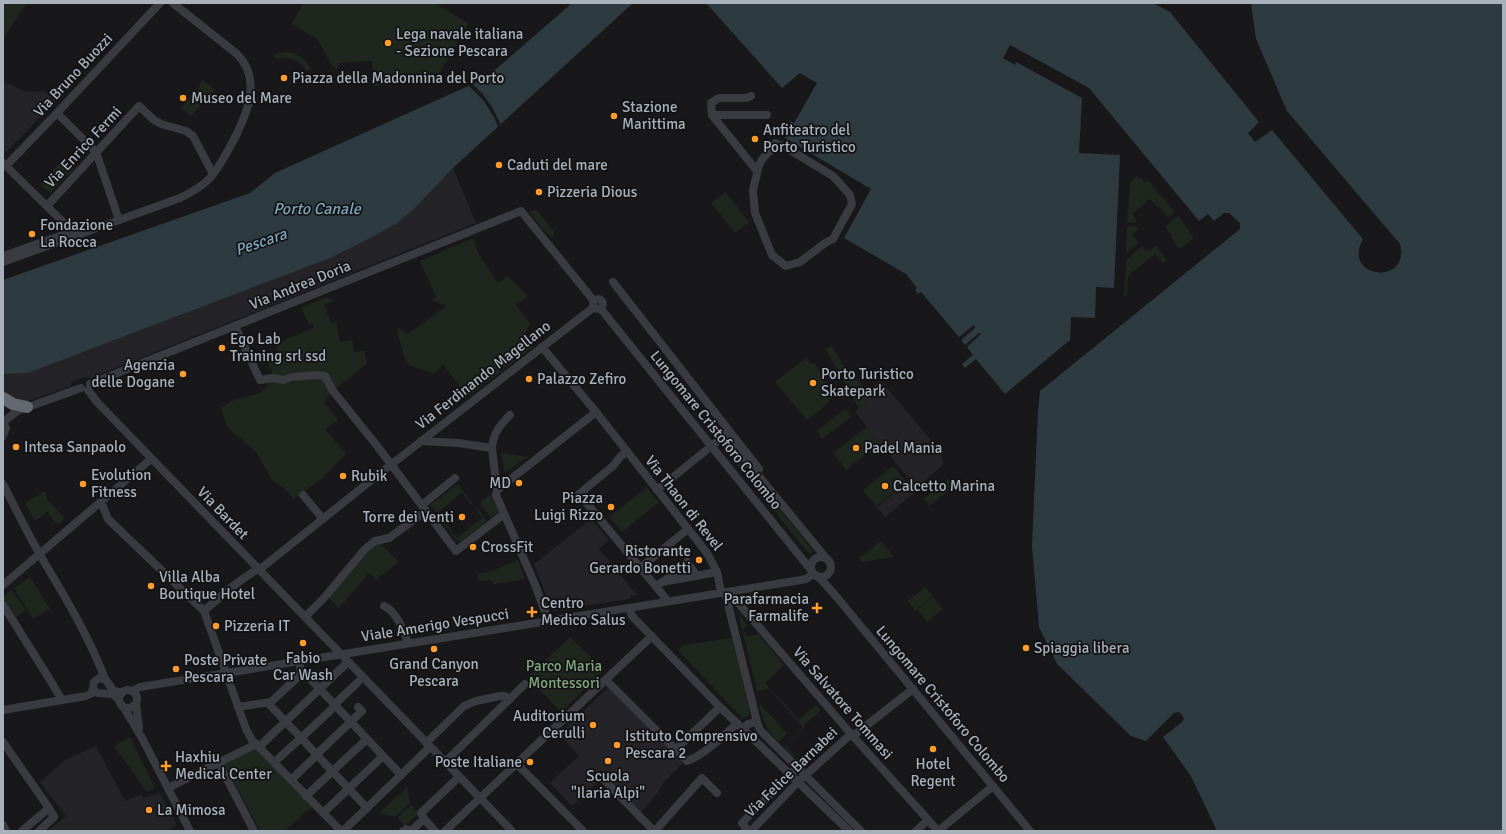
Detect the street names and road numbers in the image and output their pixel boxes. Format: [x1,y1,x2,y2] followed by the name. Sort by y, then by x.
[30,29,116,121] street label: Via Bruno Buozzi
[41,103,125,191] street label: Via Enrico Fermi
[247,257,353,313] street label: Via Andrea Doria
[412,317,554,433] street label: Via Ferdinando Magellano
[646,347,786,513] street label: Lungomare Cristoforo Colombo
[641,452,727,554] street label: Via Thaon di Revel
[193,483,253,543] street label: Via Bardet
[360,604,510,646] street label: Viale Amerigo Vespucci
[872,622,1014,786] street label: Lungomare Cristoforo Colombo
[789,643,897,763] street label: Via Salvatore Tommasi
[741,723,841,821] street label: Via Felice Barnabei

